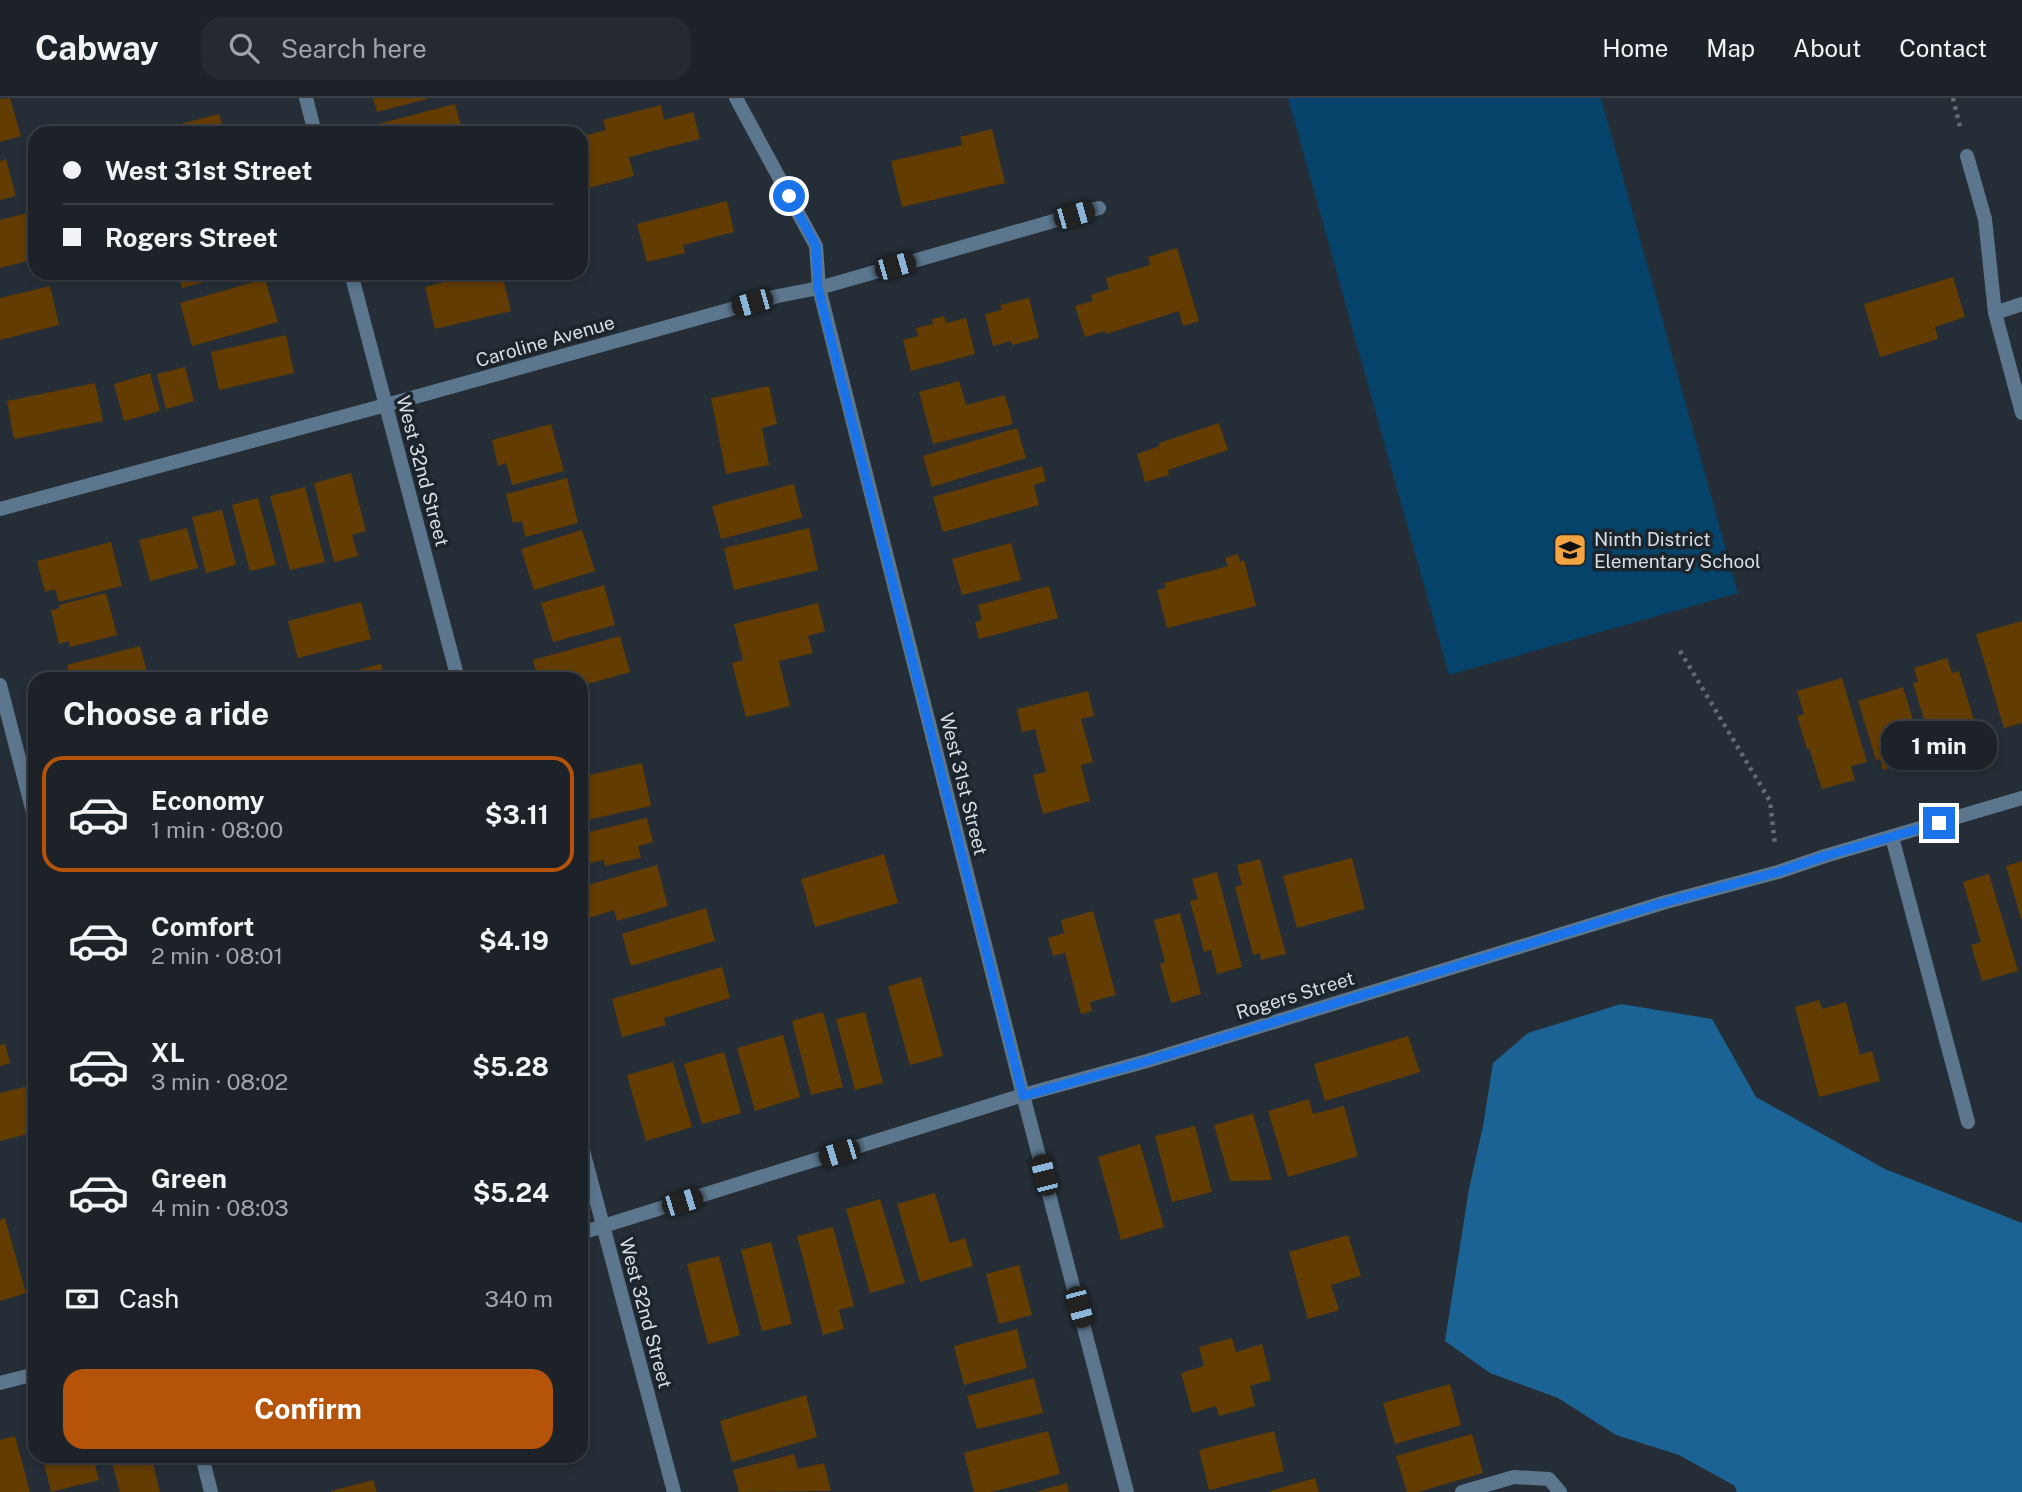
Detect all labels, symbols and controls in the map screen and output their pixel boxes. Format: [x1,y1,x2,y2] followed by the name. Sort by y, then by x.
[201,17,691,80] search box
[35,29,159,67] text: Cabway
[225,29,263,67] icon: search
[281,33,427,64] text: Search here
[1602,34,1668,62] text: Home
[1706,34,1755,62] text: Map
[1793,34,1861,62] text: About
[1899,34,1987,62] text: Contact
[105,155,312,186] text: West 31st Street
[773,180,805,212] route start
[1051,199,1098,231] car
[105,222,278,253] text: Rogers Street
[872,250,919,282] car
[729,287,776,319] car
[473,311,617,371] street label: Caroline Avenue
[392,393,454,549] street label: West 32nd Street
[1594,528,1761,572] place label: Ninth District Elementary School
[1551,531,1589,569] school or university icon: Ninth District Elementary School
[63,695,269,732] text: Choose a ride
[936,711,992,857] street label: West 31st Street
[1881,722,1997,770] callout: 1 min
[1911,732,1967,759] text: 1 min
[67,783,130,846] icon: car
[151,785,264,816] text: Economy
[485,799,549,830] text: $3.11
[1923,807,1955,839] route end
[151,816,283,843] text: 1 min · 08:00
[67,909,130,972] icon: car
[151,911,254,942] text: Comfort
[479,925,549,956] text: $4.19
[151,942,283,969] text: 2 min · 08:01
[1233,967,1357,1023] street label: Rogers Street
[67,1035,130,1098] icon: car
[151,1037,185,1068] text: XL
[472,1051,549,1082] text: $5.28
[151,1068,288,1095] text: 3 min · 08:02
[816,1137,863,1169] car
[1029,1152,1060,1198] car
[67,1161,130,1224] icon: car
[151,1163,227,1194] text: Green
[473,1177,549,1208] text: $5.24
[659,1186,706,1218] car
[151,1194,289,1221] text: 4 min · 08:03
[615,1235,677,1391] street label: West 32nd Street
[63,1280,101,1318] icon: cash
[119,1283,179,1314] text: Cash
[1064,1284,1095,1330] car
[485,1285,553,1312] text: 340 m
[63,1369,553,1449] button: Confirm

